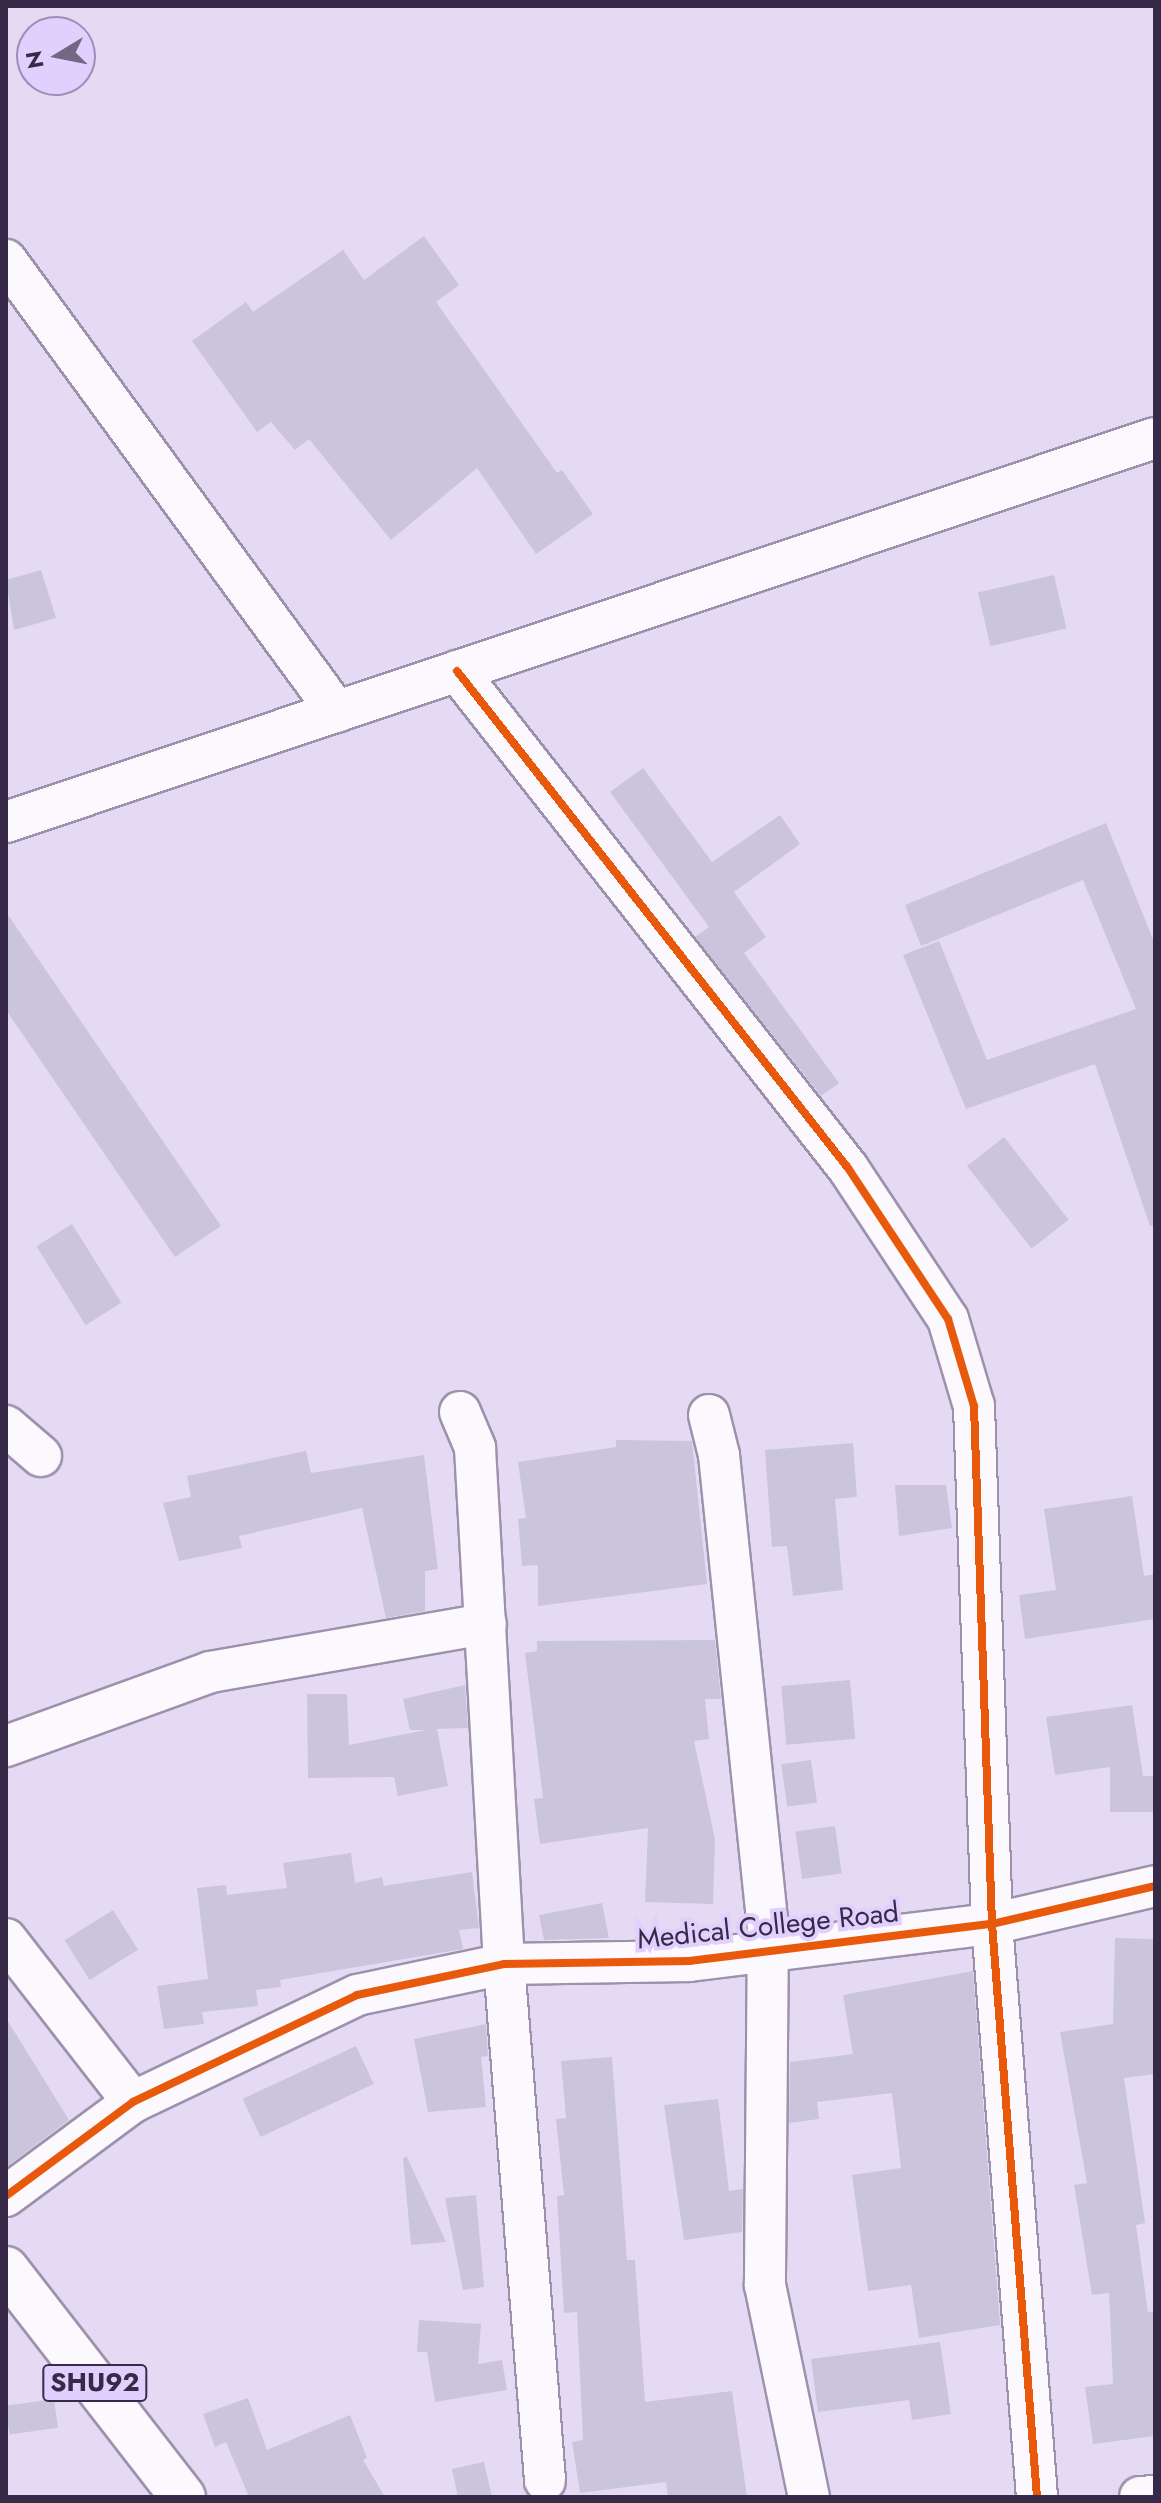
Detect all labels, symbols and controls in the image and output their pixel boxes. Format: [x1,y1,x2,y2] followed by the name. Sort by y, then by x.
[16,16,96,96] north arrow
[17,48,52,71] text: N
[635,1896,901,1956] street label: Medical College Road
[41,2361,149,2405] road number: SHU92

